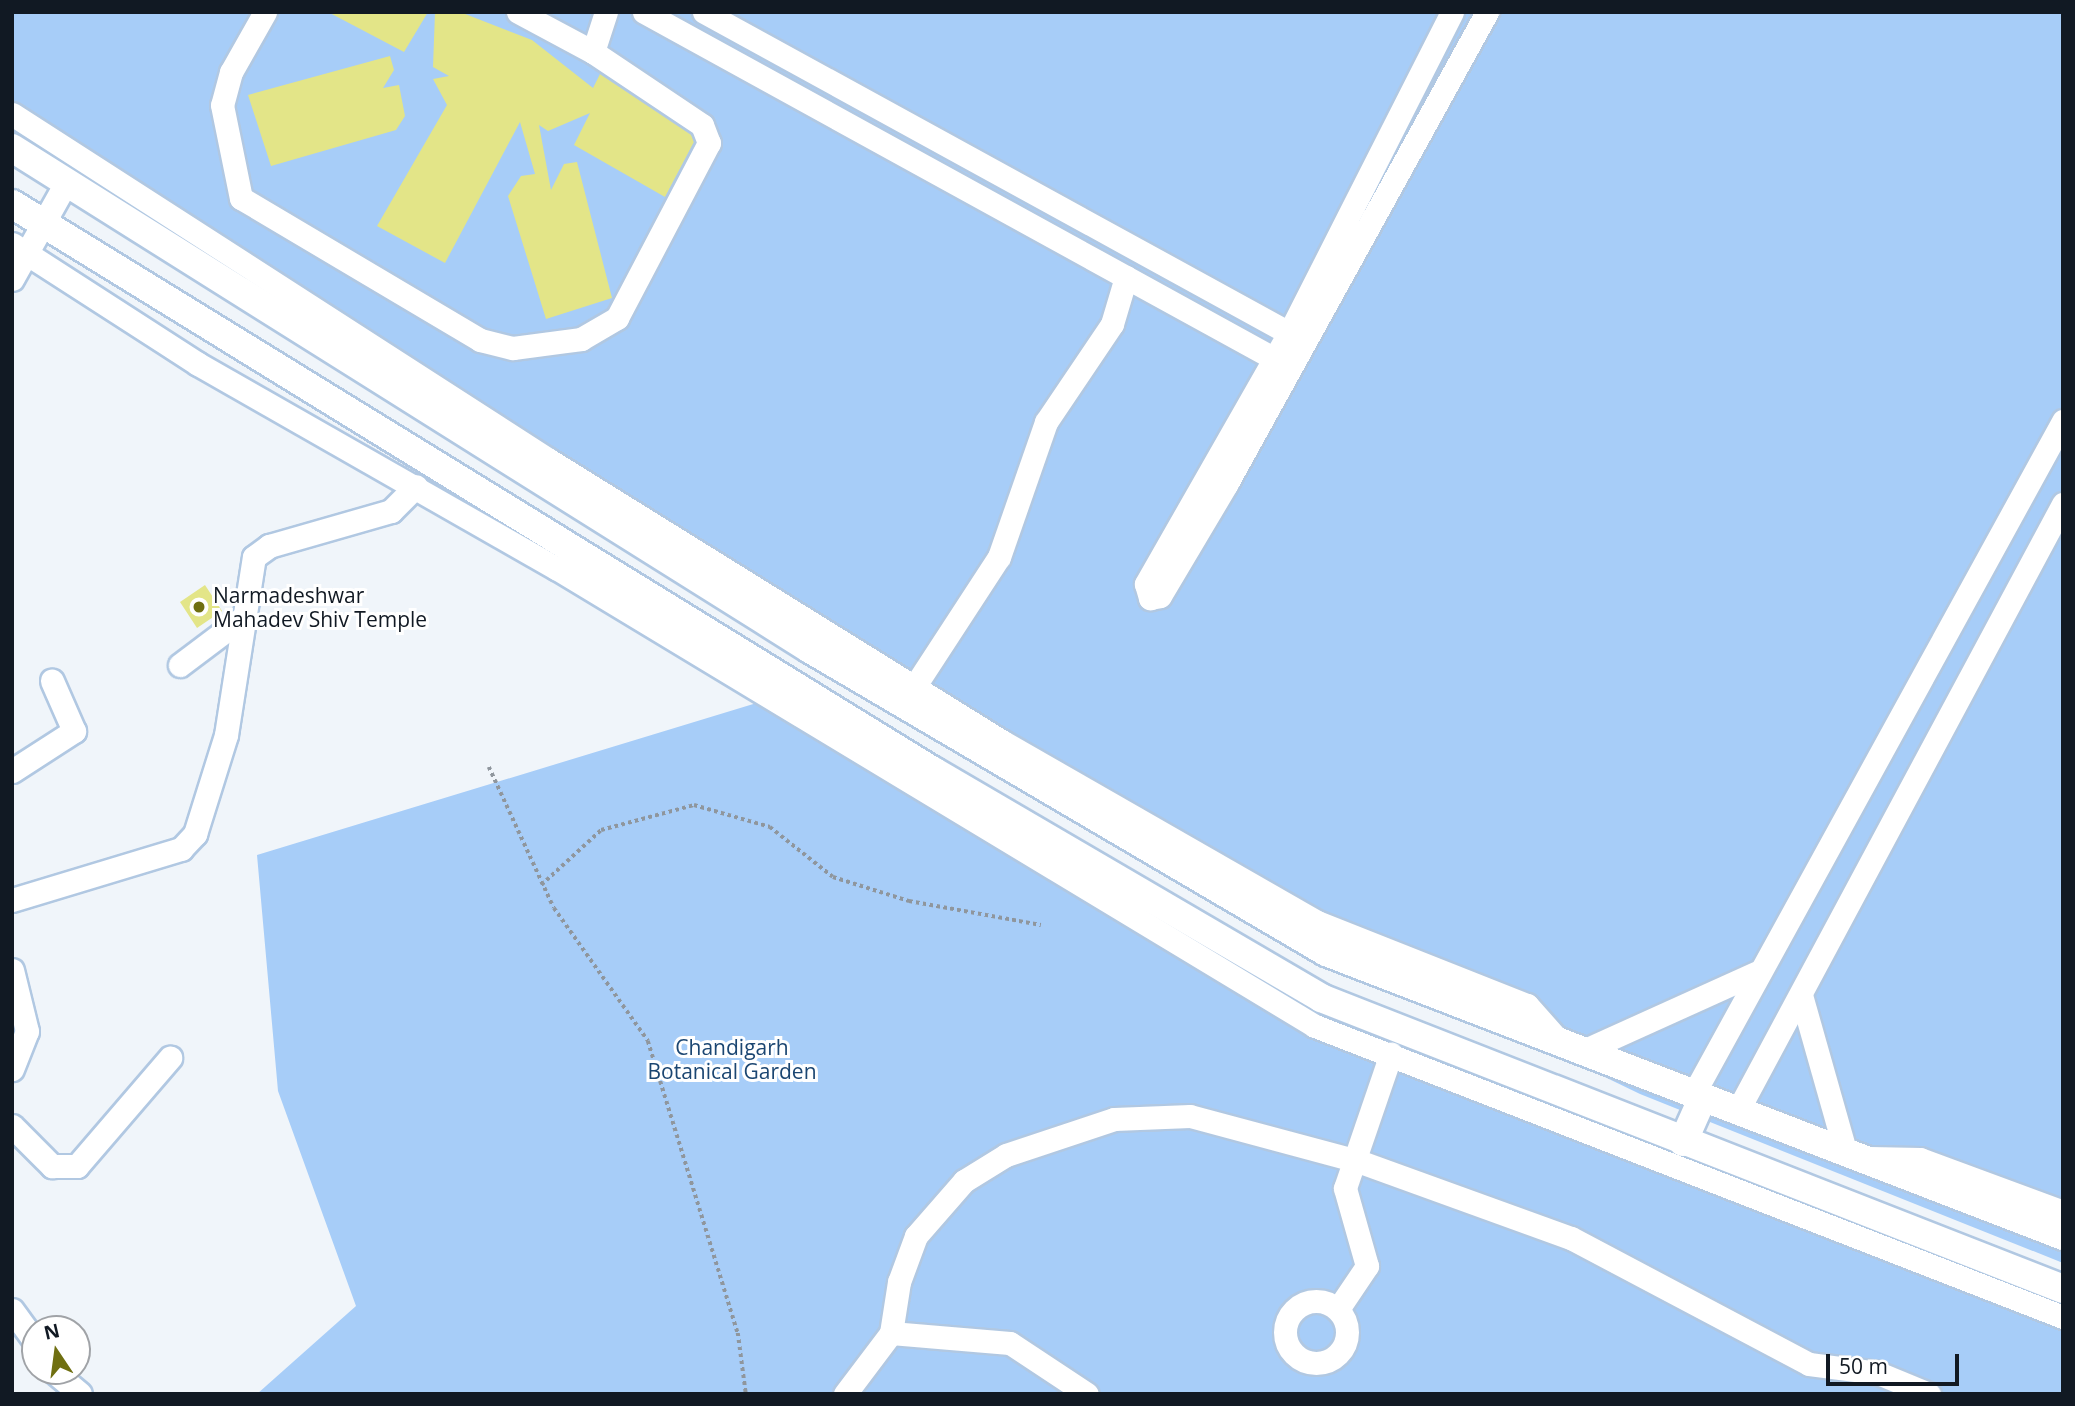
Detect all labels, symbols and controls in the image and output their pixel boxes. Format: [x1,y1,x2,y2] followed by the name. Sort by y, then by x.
[213,582,427,632] place label: Narmadeshwar Mahadev Shiv Temple
[191,599,207,615] marker: Narmadeshwar Mahadev Shiv Temple
[647,1034,817,1084] park label: Chandigarh Botanical Garden
[21,1315,91,1385] north arrow
[41,1317,62,1346] text: N
[1830,1340,1963,1384] scale bar
[1839,1352,1888,1380] text: 50 m

